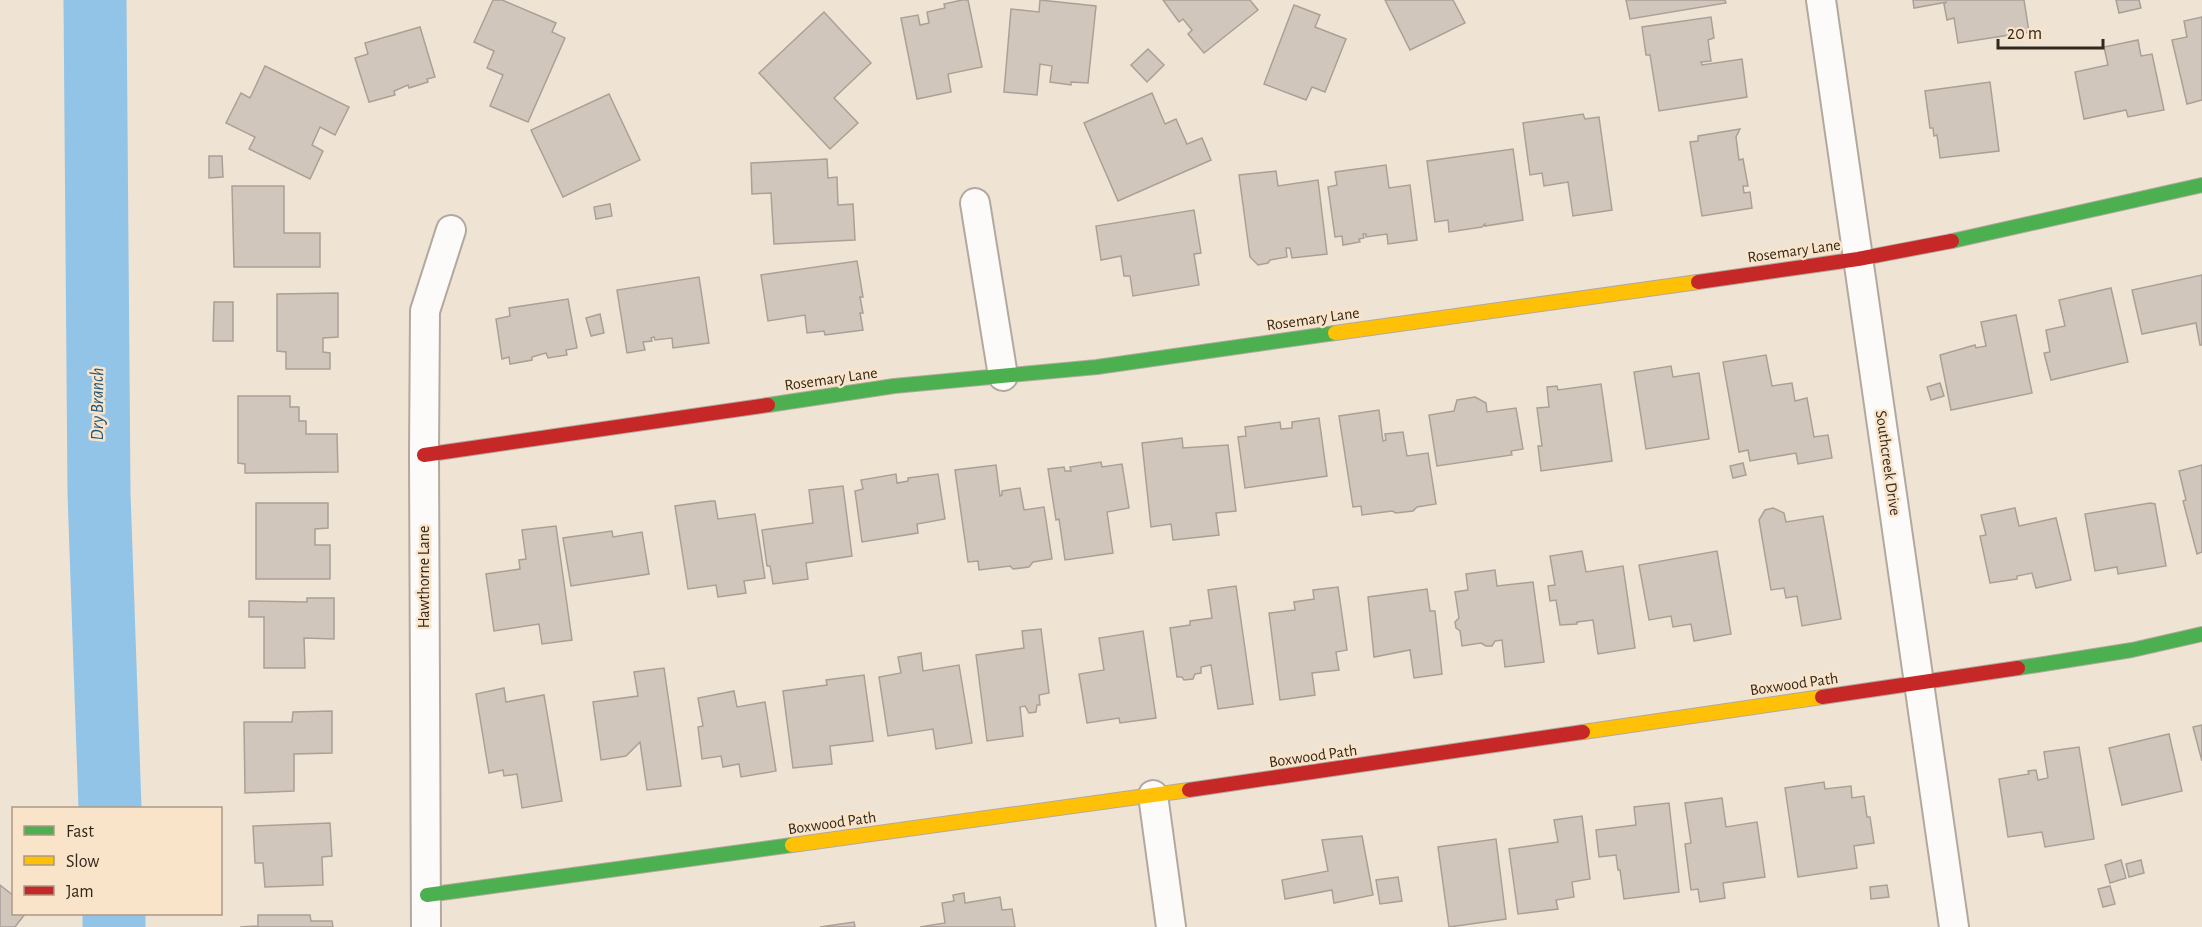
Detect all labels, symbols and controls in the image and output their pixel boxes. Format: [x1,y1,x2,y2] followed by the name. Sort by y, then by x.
[1998,12,2103,50] scale bar
[2007,25,2042,43] text: 20 m
[1746,237,1842,266] street label: Rosemary Lane
[1265,305,1361,334] street label: Rosemary Lane
[783,365,879,394] street label: Rosemary Lane
[89,368,107,440] water label: Dry Branch
[1873,409,1903,517] street label: Southcreek Drive
[416,526,432,628] street label: Hawthorne Lane
[1749,670,1839,698] street label: Boxwood Path
[1268,742,1358,770] street label: Boxwood Path
[12,807,222,915] legend
[787,809,877,837] street label: Boxwood Path
[66,823,94,841] text: Fast
[66,853,99,871] text: Slow
[66,883,94,901] text: Jam

